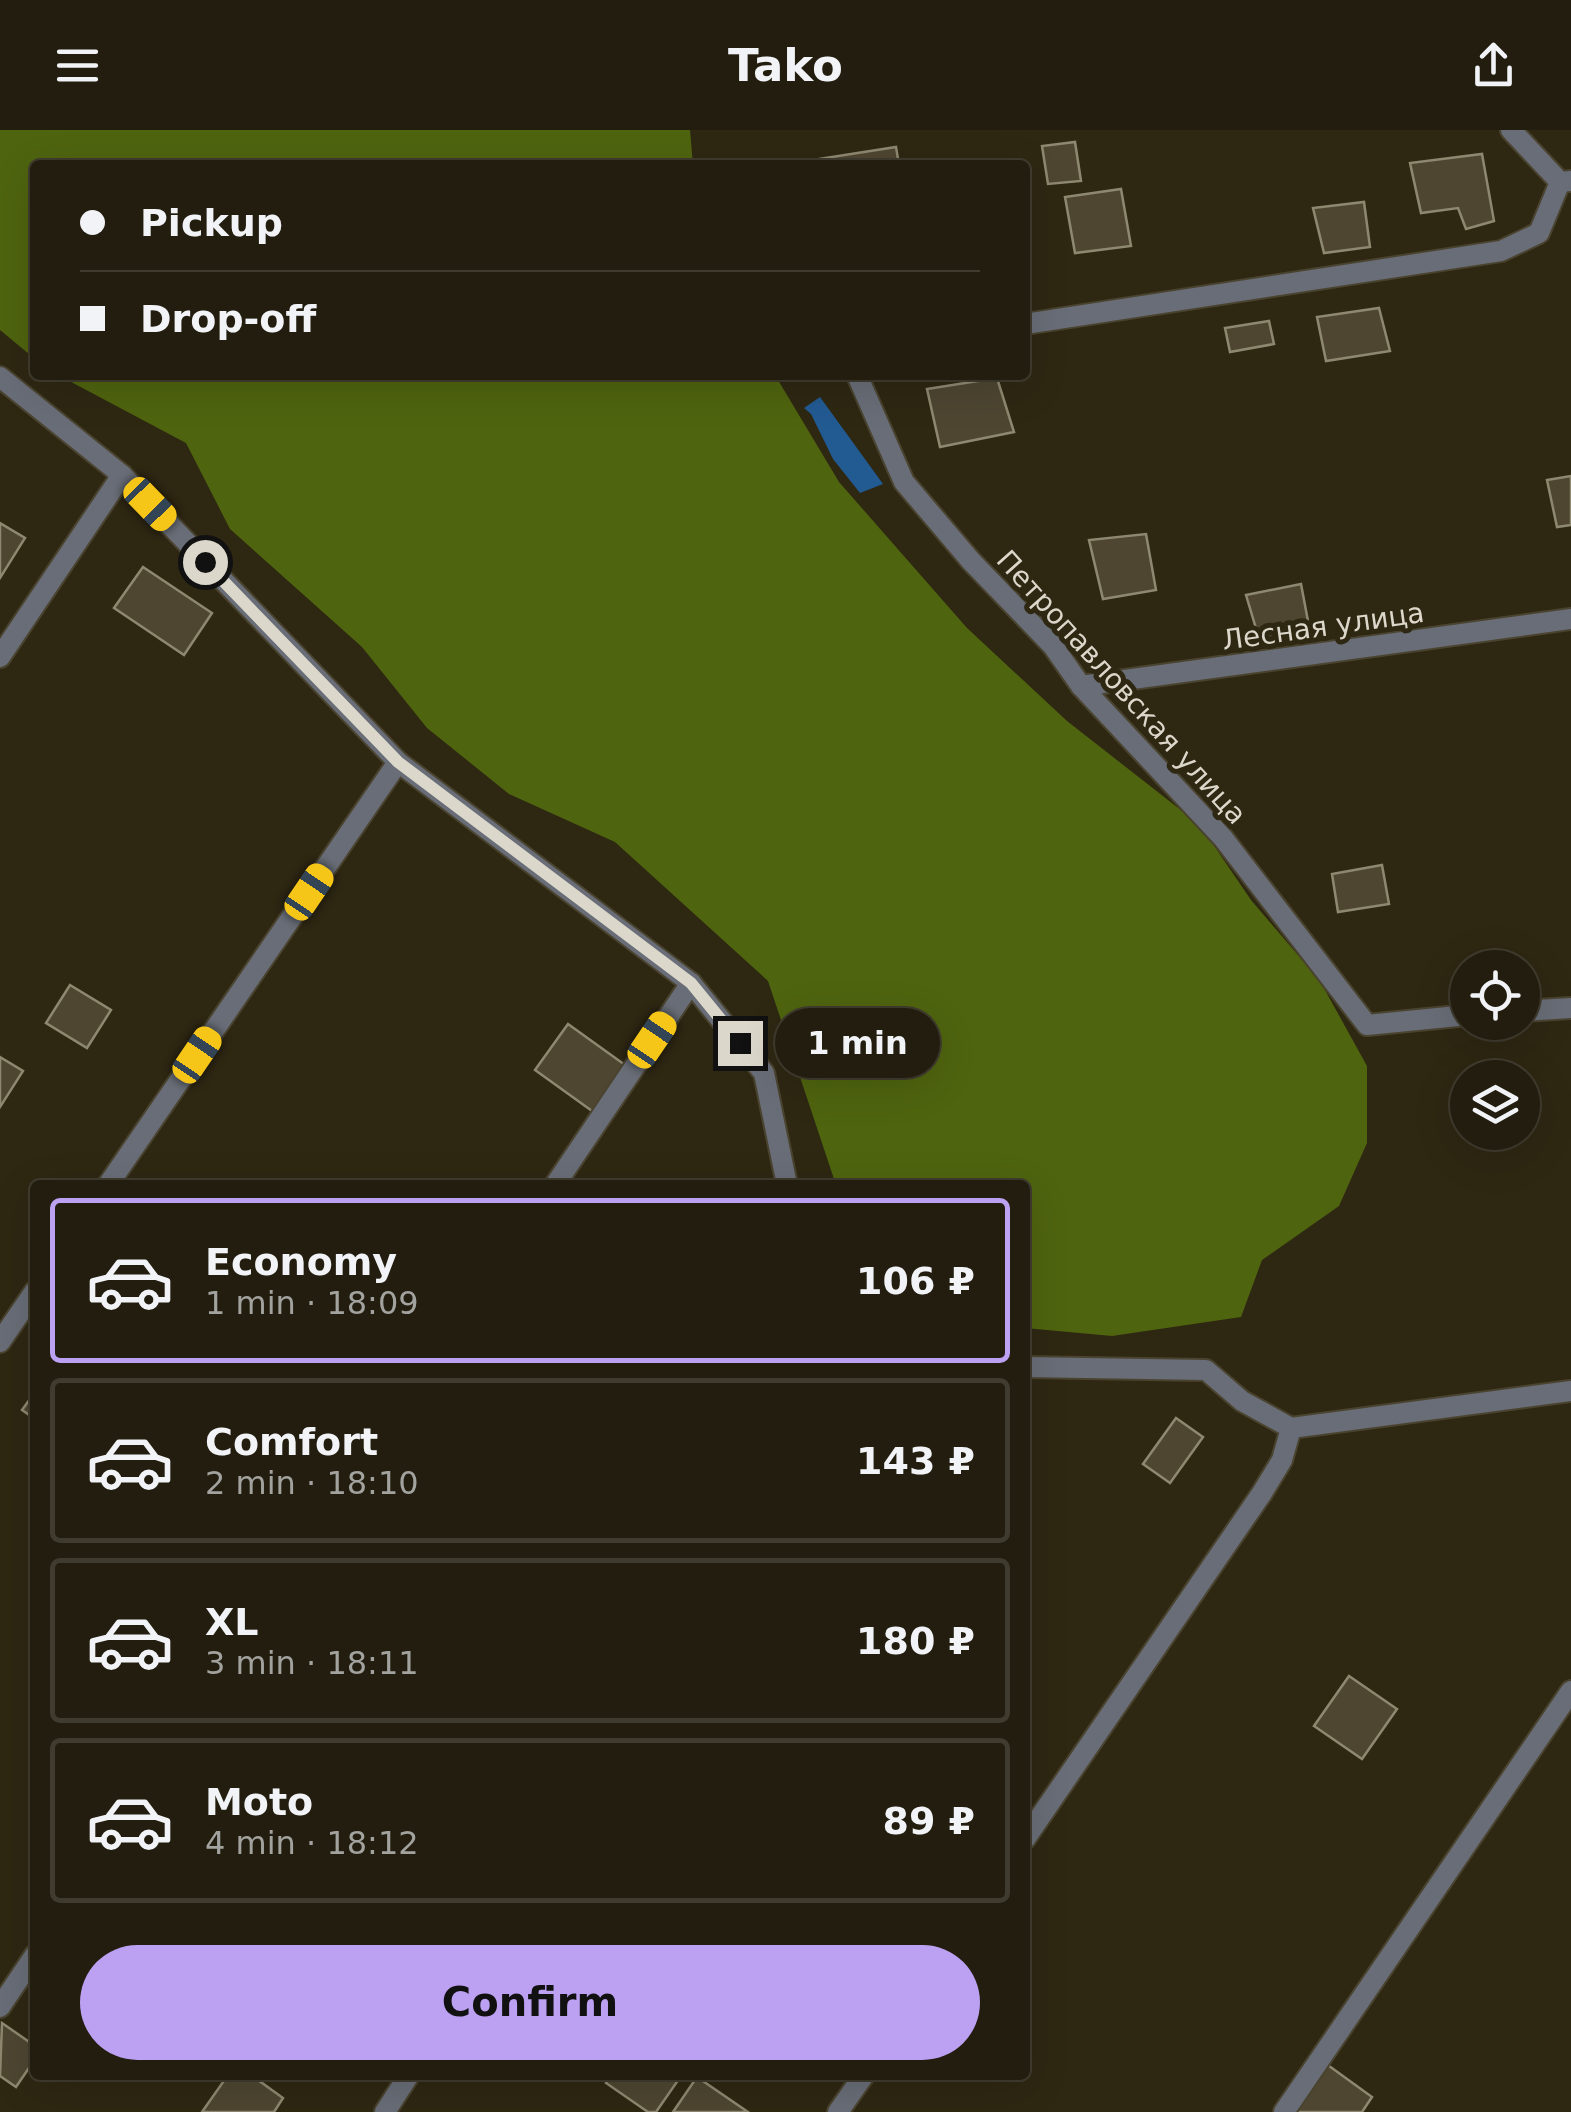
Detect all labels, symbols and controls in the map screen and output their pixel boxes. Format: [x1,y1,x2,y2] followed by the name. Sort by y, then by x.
[50,38,105,93] icon: menu
[1466,38,1521,93] icon: share
[728,39,843,92] text: Tako
[140,201,283,245] text: Pickup
[140,297,316,341] text: Drop-off
[118,472,182,536] car
[183,540,228,585] route start
[990,544,1253,831] street label: Петропавловская улица
[1220,596,1426,657] street label: Лесная улица
[280,859,338,925] car
[1450,950,1540,1150] map controls
[1450,950,1540,1040] button: locate
[623,1007,681,1073] car
[775,1008,940,1078] callout: 1 min
[718,1021,763,1066] route end
[168,1022,226,1088] car
[807,1024,908,1062] text: 1 min
[1450,1060,1540,1150] button: layers
[85,1236,175,1326] icon: car
[205,1240,397,1284] text: Economy
[856,1259,975,1303] text: 106 ₽
[205,1284,419,1322] text: 1 min · 18:09
[85,1416,175,1506] icon: car
[205,1420,378,1464] text: Comfort
[856,1439,975,1483] text: 143 ₽
[205,1464,419,1502] text: 2 min · 18:10
[85,1596,175,1686] icon: car
[205,1600,259,1644] text: XL
[856,1619,975,1663] text: 180 ₽
[205,1644,419,1682] text: 3 min · 18:11
[85,1776,175,1866] icon: car
[205,1780,313,1824] text: Moto
[882,1799,975,1843] text: 89 ₽
[205,1824,419,1862] text: 4 min · 18:12
[80,1945,980,2060] button: Confirm

